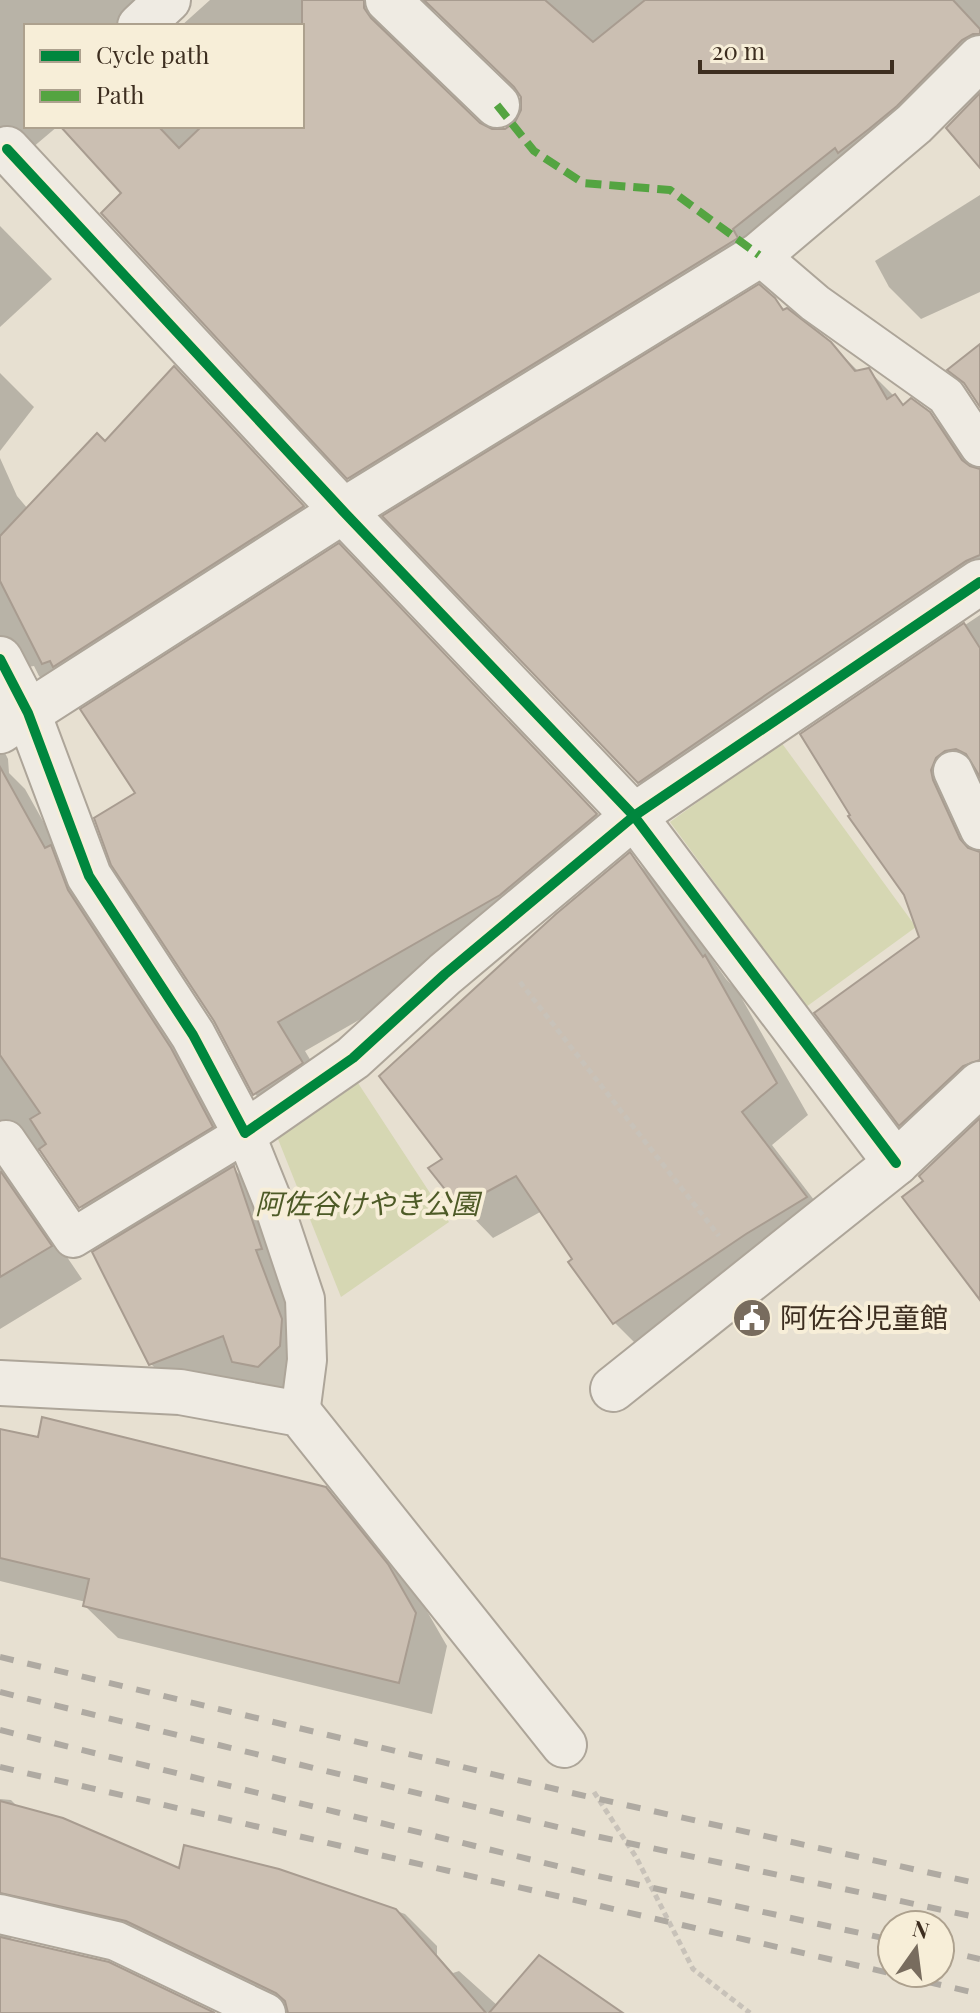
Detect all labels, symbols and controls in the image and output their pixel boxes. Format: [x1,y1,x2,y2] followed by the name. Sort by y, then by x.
[24,24,304,128] legend
[700,24,892,74] scale bar
[712,34,765,66] text: 20 m
[96,38,209,70] text: Cycle path
[96,78,144,110] text: Path
[255,1184,483,1221] park label: 阿佐谷けやき公園
[731,1297,773,1339] public building icon: 阿佐谷児童館
[780,1298,948,1335] place label: 阿佐谷児童館
[876,1909,956,1989] north arrow
[910,1912,933,1945] text: N

